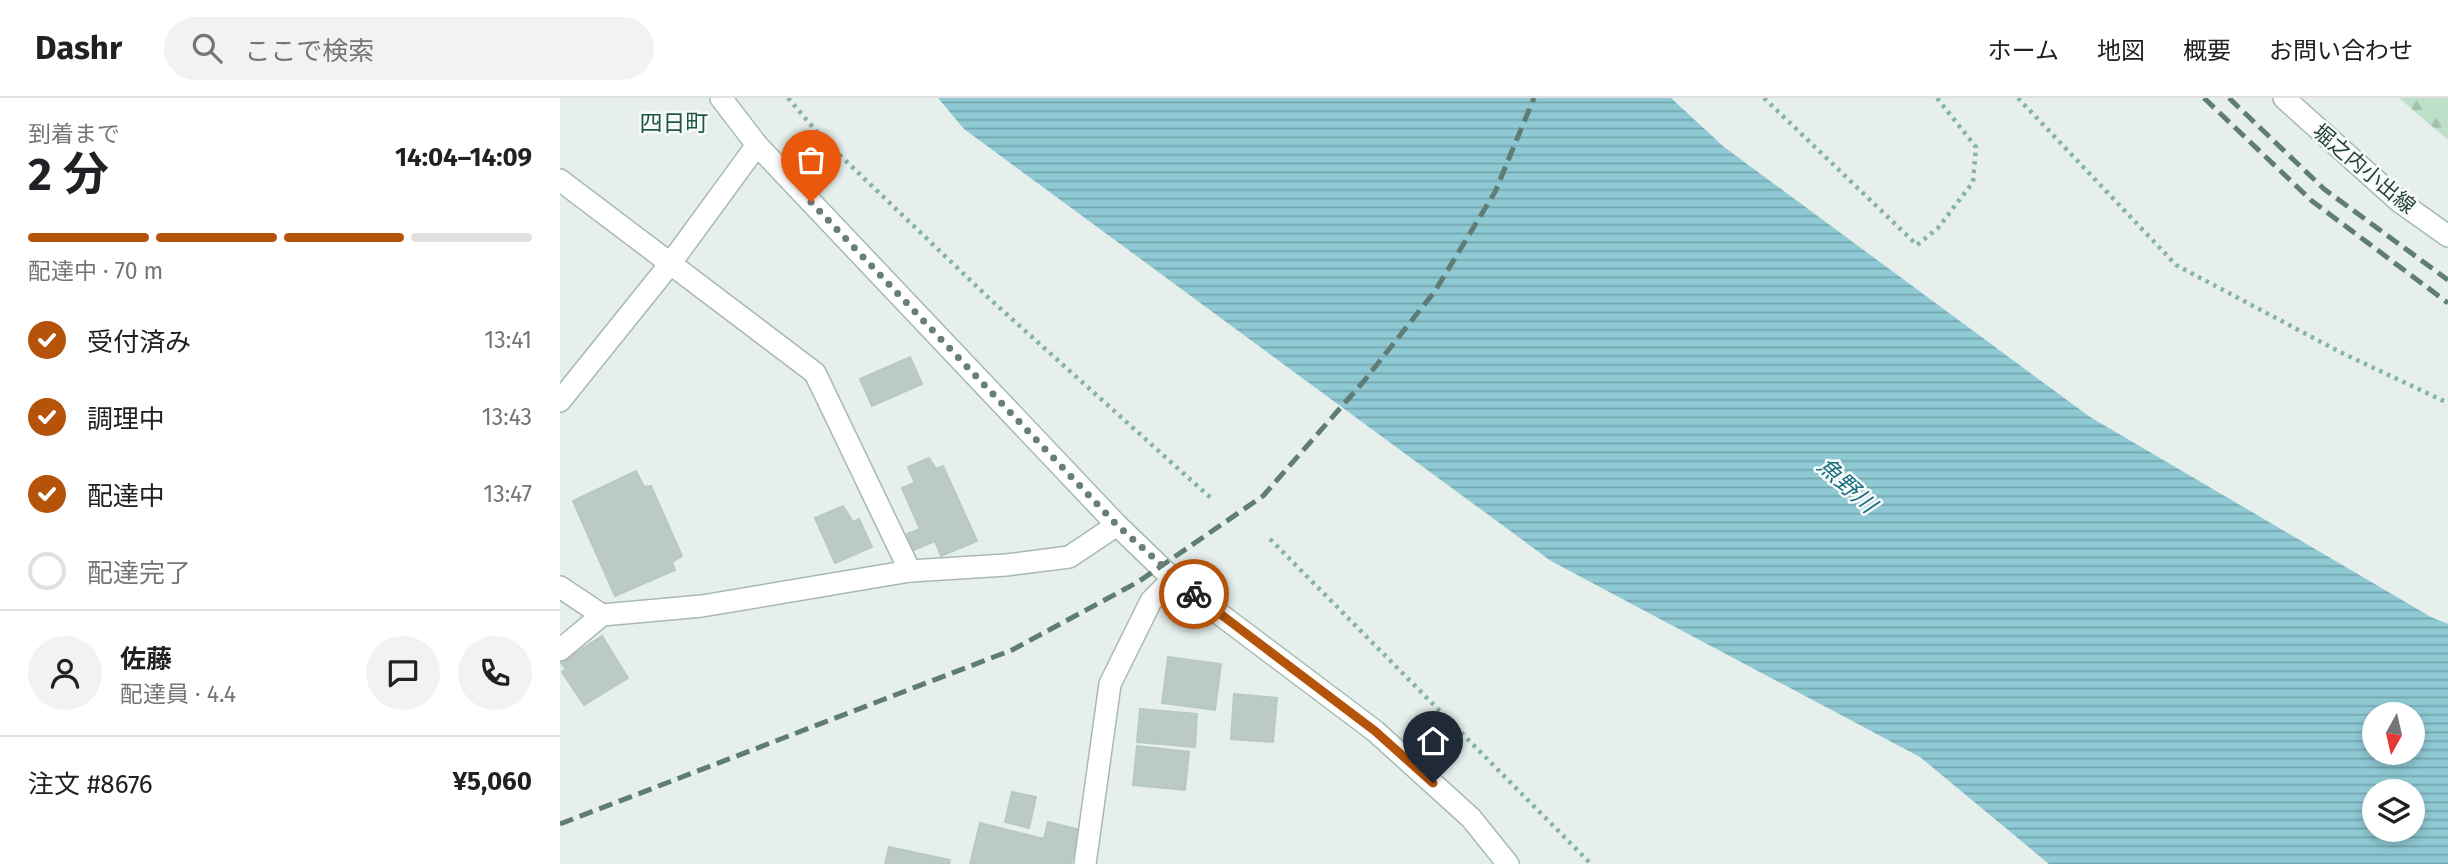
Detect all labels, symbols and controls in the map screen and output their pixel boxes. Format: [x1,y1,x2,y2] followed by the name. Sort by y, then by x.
[164,17,654,80] search box
[35,28,122,68] text: Dashr
[188,29,226,67] icon: search
[244,36,374,67] text: ここで検索
[1988,37,2059,65] text: ホーム
[2097,37,2145,65] text: 地図
[2183,37,2231,65] text: 概要
[2269,37,2413,65] text: お問い合わせ
[640,109,709,137] district label: 四日町
[2307,119,2421,219] street label: 堀之内小出線
[28,120,120,148] text: 到着まで
[781,130,841,202] pin
[792,141,830,179] icon: bag
[395,142,532,173] text: 14:04–14:09
[28,147,109,202] text: 2 分
[28,257,163,285] text: 配達中 · 70 m
[28,321,66,359] icon: check
[484,326,532,354] text: 13:41
[87,327,191,358] text: 受付済み
[28,398,66,436] icon: check
[482,403,532,431] text: 13:43
[87,404,165,435] text: 調理中
[1812,452,1884,520] water label: 魚野川
[28,475,66,513] icon: check
[483,480,532,508] text: 13:47
[87,481,165,512] text: 配達中
[87,558,191,589] text: 配達完了
[1159,559,1229,629] courier
[1175,575,1213,613] icon: bike
[28,636,102,710] button: person
[366,636,440,710] button: chat
[458,636,532,710] button: phone
[120,644,172,675] text: 佐藤
[120,680,236,708] text: 配達員 · 4.4
[2362,702,2426,765] north arrow
[2362,702,2425,842] map controls
[1403,711,1463,783] pin
[1414,722,1452,760] icon: home
[453,766,532,797] text: ¥5,060
[28,769,153,800] text: 注文 #8676
[2362,779,2425,842] button: layers

